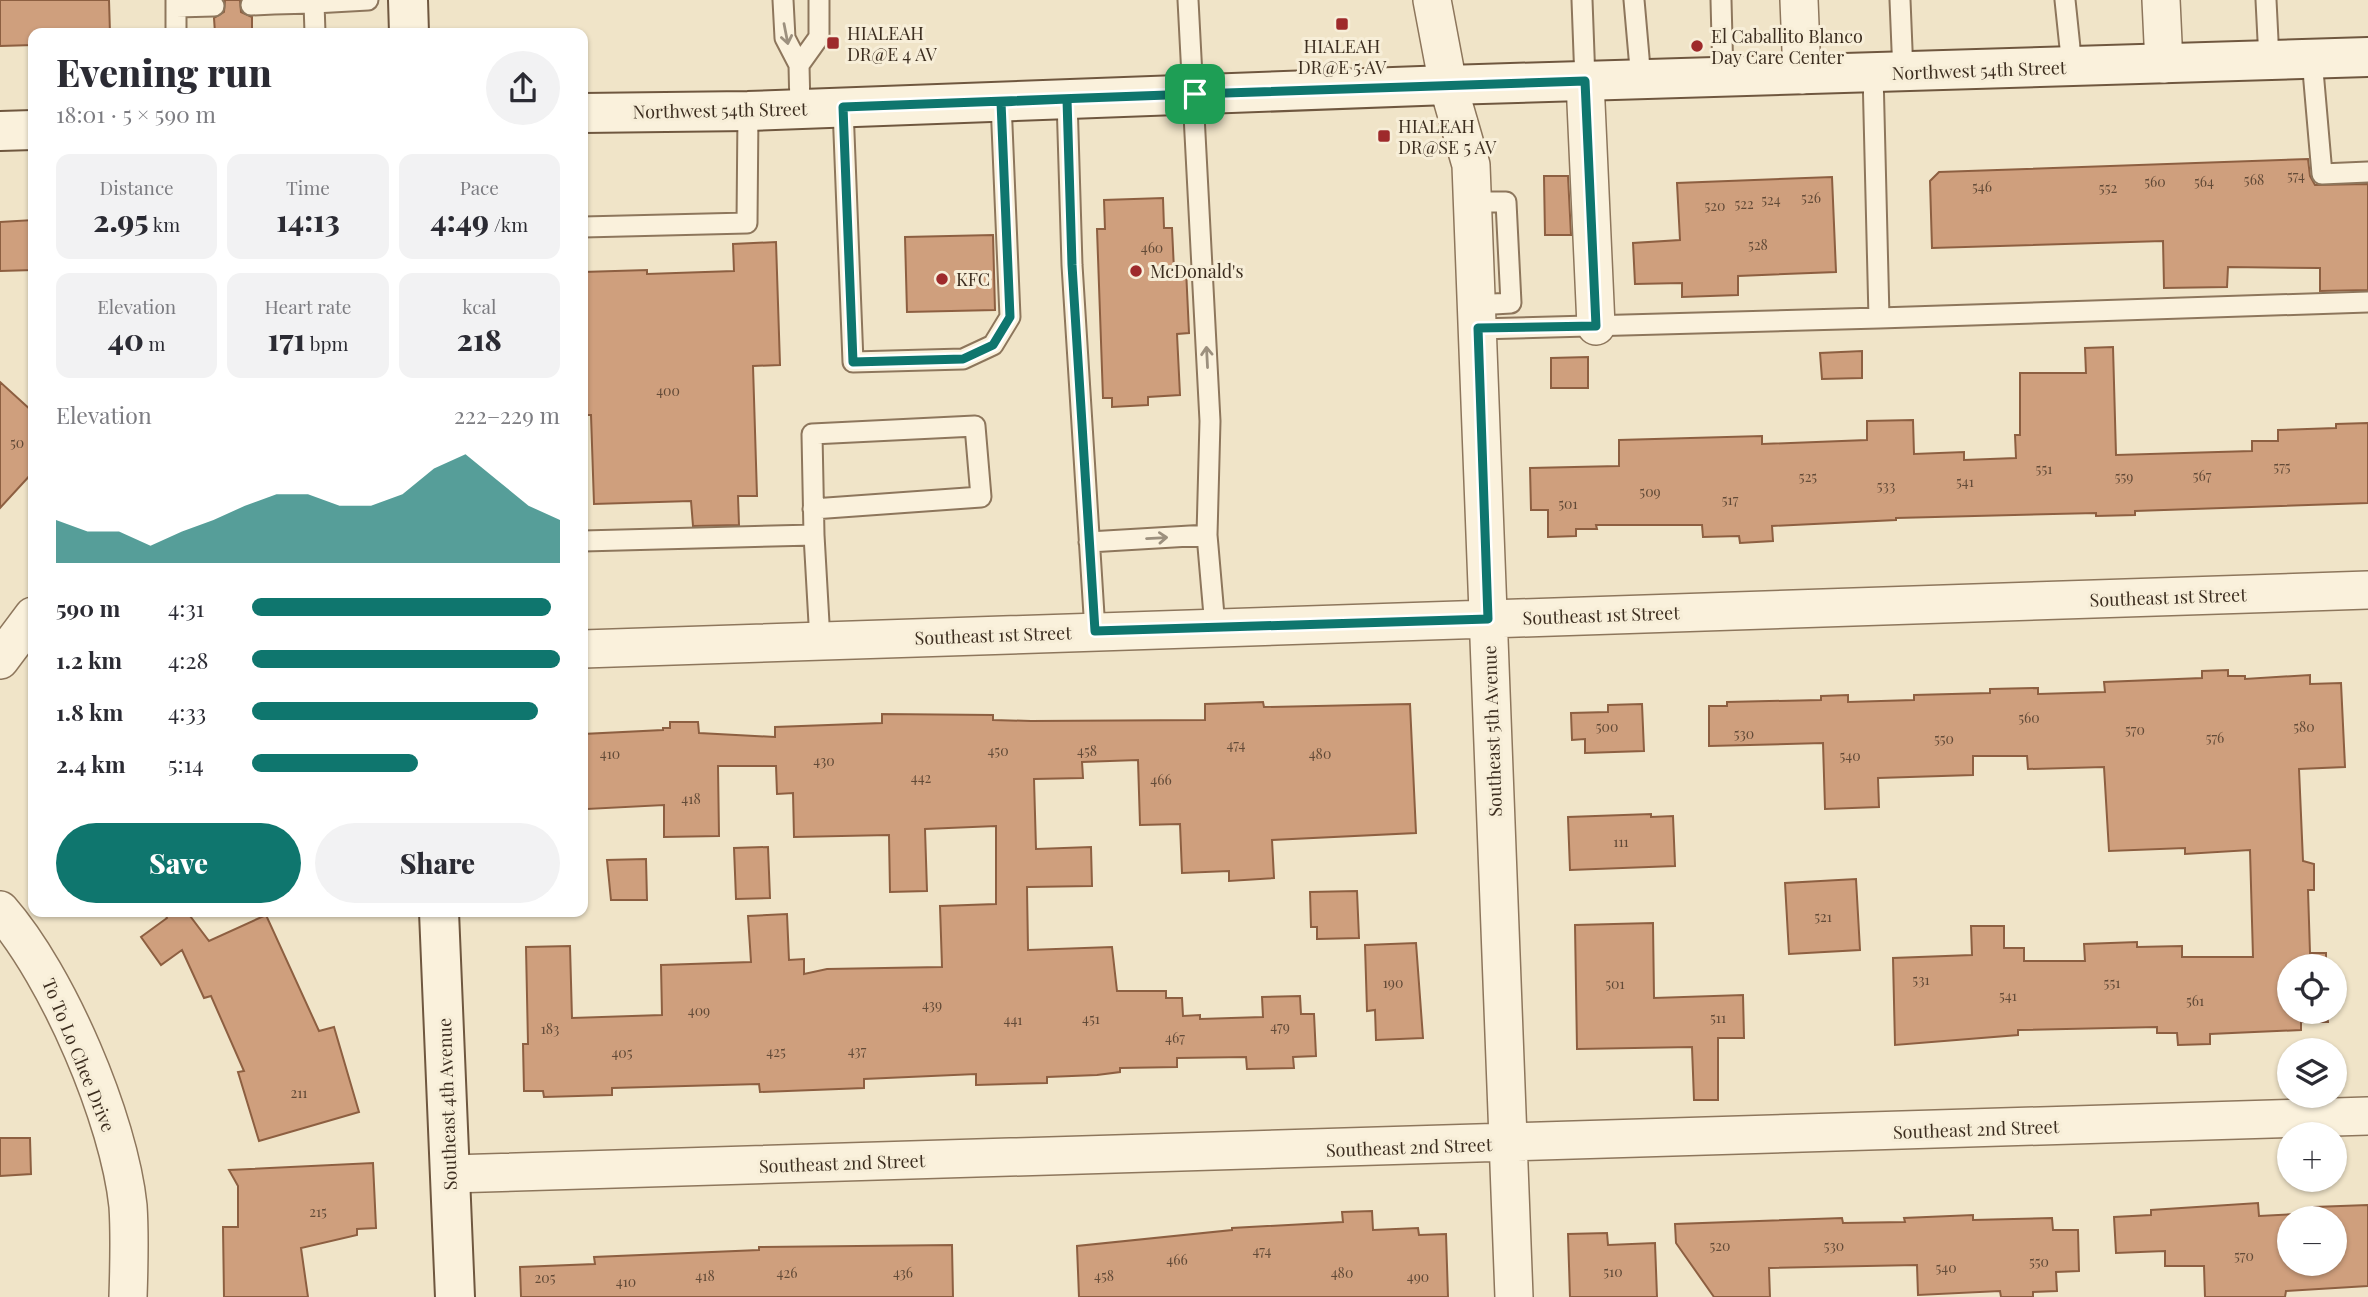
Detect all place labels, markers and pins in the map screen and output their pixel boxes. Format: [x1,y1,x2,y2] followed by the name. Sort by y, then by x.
[1334,16,1350,32] marker: HIALEAH DR@E 5 AV
[847,21,938,66] place label: HIALEAH DR@E 4 AV
[1711,24,1863,69] place label: El Caballito Blanco Day Care Center
[1298,34,1387,79] place label: HIALEAH DR@E 5 AV
[825,35,841,51] marker: HIALEAH DR@E 4 AV
[1689,38,1705,54] marker: El Caballito Blanco Day Care Center
[1165,64,1225,124] pin
[1398,114,1497,159] place label: HIALEAH DR@SE 5 AV
[1376,128,1392,144] marker: HIALEAH DR@SE 5 AV
[1150,259,1244,283] place label: McDonald's
[1128,263,1144,279] marker: McDonald's
[956,267,990,291] place label: KFC
[934,271,950,287] marker: KFC

